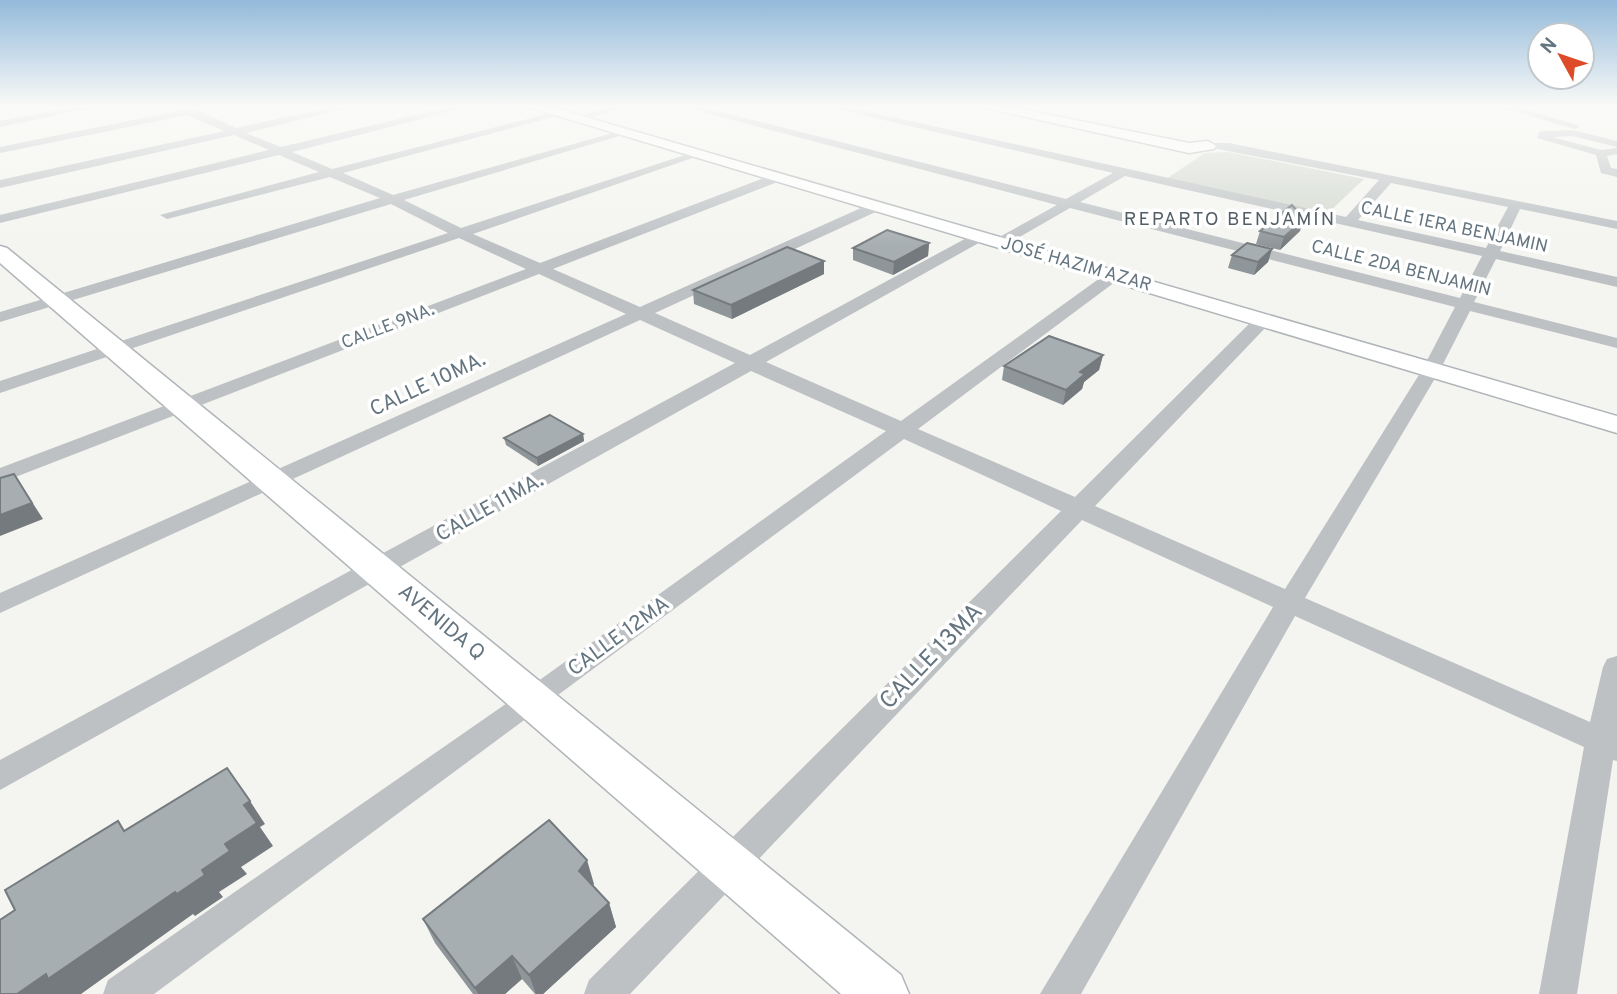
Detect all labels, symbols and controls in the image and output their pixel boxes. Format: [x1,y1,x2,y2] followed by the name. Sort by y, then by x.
[1526,21,1596,91] north arrow
[1536,33,1563,59] text: N
[1358,197,1550,259] street label: CALLE 1ERA BENJAMIN
[1124,207,1336,232] district label: REPARTO BENJAMÍN
[998,231,1155,298] street label: JOSÉ HAZIM AZAR
[1309,236,1493,302] street label: CALLE 2DA BENJAMIN
[338,299,438,355] street label: CALLE 9NA.
[366,346,490,424] street label: CALLE 10MA.
[431,467,549,549] street label: CALLE 11MA.
[392,579,490,667] street label: AVENIDA Q
[563,591,675,683] street label: CALLE 12MA
[874,598,990,716] street label: CALLE 13MA

